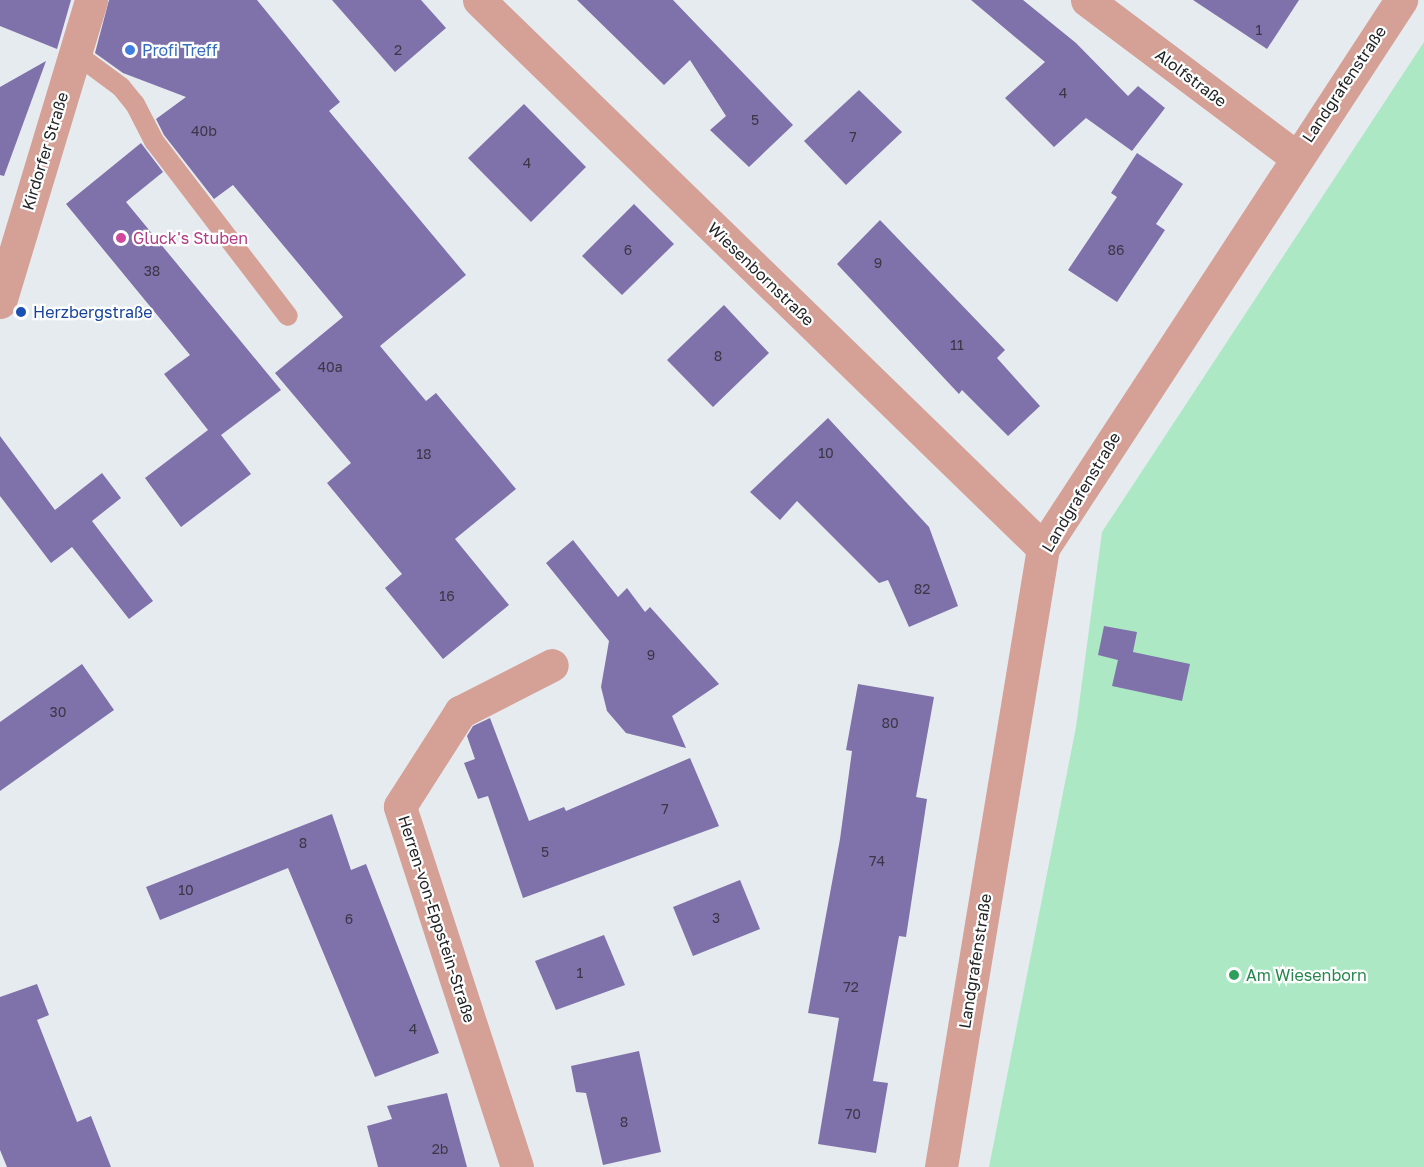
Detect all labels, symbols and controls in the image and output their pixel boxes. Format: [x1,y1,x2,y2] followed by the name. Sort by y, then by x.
[1256,22,1262,38] house number: 1
[1298,22,1390,146] street label: Landgrafenstraße
[142,40,218,60] place label: Profi Treff
[394,42,402,58] house number: 2
[123,43,137,57] marker: Profi Treff
[1152,45,1230,111] street label: Alolfstraße
[1059,85,1067,101] house number: 4
[18,90,72,212] street label: Kirdorfer Straße
[751,112,759,128] house number: 5
[191,123,217,139] house number: 40b
[849,129,857,145] house number: 7
[523,155,531,171] house number: 4
[704,218,818,330] street label: Wiesenbornstraße
[133,228,248,248] place label: Gluck's Stuben
[114,231,128,245] marker: Gluck's Stuben
[624,242,632,258] house number: 6
[1107,242,1125,258] house number: 86
[874,255,882,271] house number: 9
[144,263,160,279] house number: 38
[33,302,153,322] place label: Herzbergstraße
[14,305,28,319] marker: Herzbergstraße
[950,337,964,353] house number: 11
[714,348,722,364] house number: 8
[317,359,343,375] house number: 40a
[1038,429,1124,555] street label: Landgrafenstraße
[818,445,834,461] house number: 10
[416,446,432,462] house number: 18
[914,581,930,597] house number: 82
[439,588,455,604] house number: 16
[647,647,655,663] house number: 9
[50,704,66,720] house number: 30
[881,715,899,731] house number: 80
[661,801,669,817] house number: 7
[394,813,480,1025] street label: Herren-von-Eppstein-Straße
[299,835,307,851] house number: 8
[541,844,549,860] house number: 5
[869,853,885,869] house number: 74
[178,882,194,898] house number: 10
[955,892,995,1030] street label: Landgrafenstraße
[712,910,720,926] house number: 3
[345,911,353,927] house number: 6
[577,965,583,981] house number: 1
[1246,965,1367,985] place label: Am Wiesenborn
[1227,968,1241,982] marker: Am Wiesenborn
[843,979,859,995] house number: 72
[409,1021,417,1037] house number: 4
[845,1106,861,1122] house number: 70
[620,1114,628,1130] house number: 8
[432,1141,448,1157] house number: 2b

